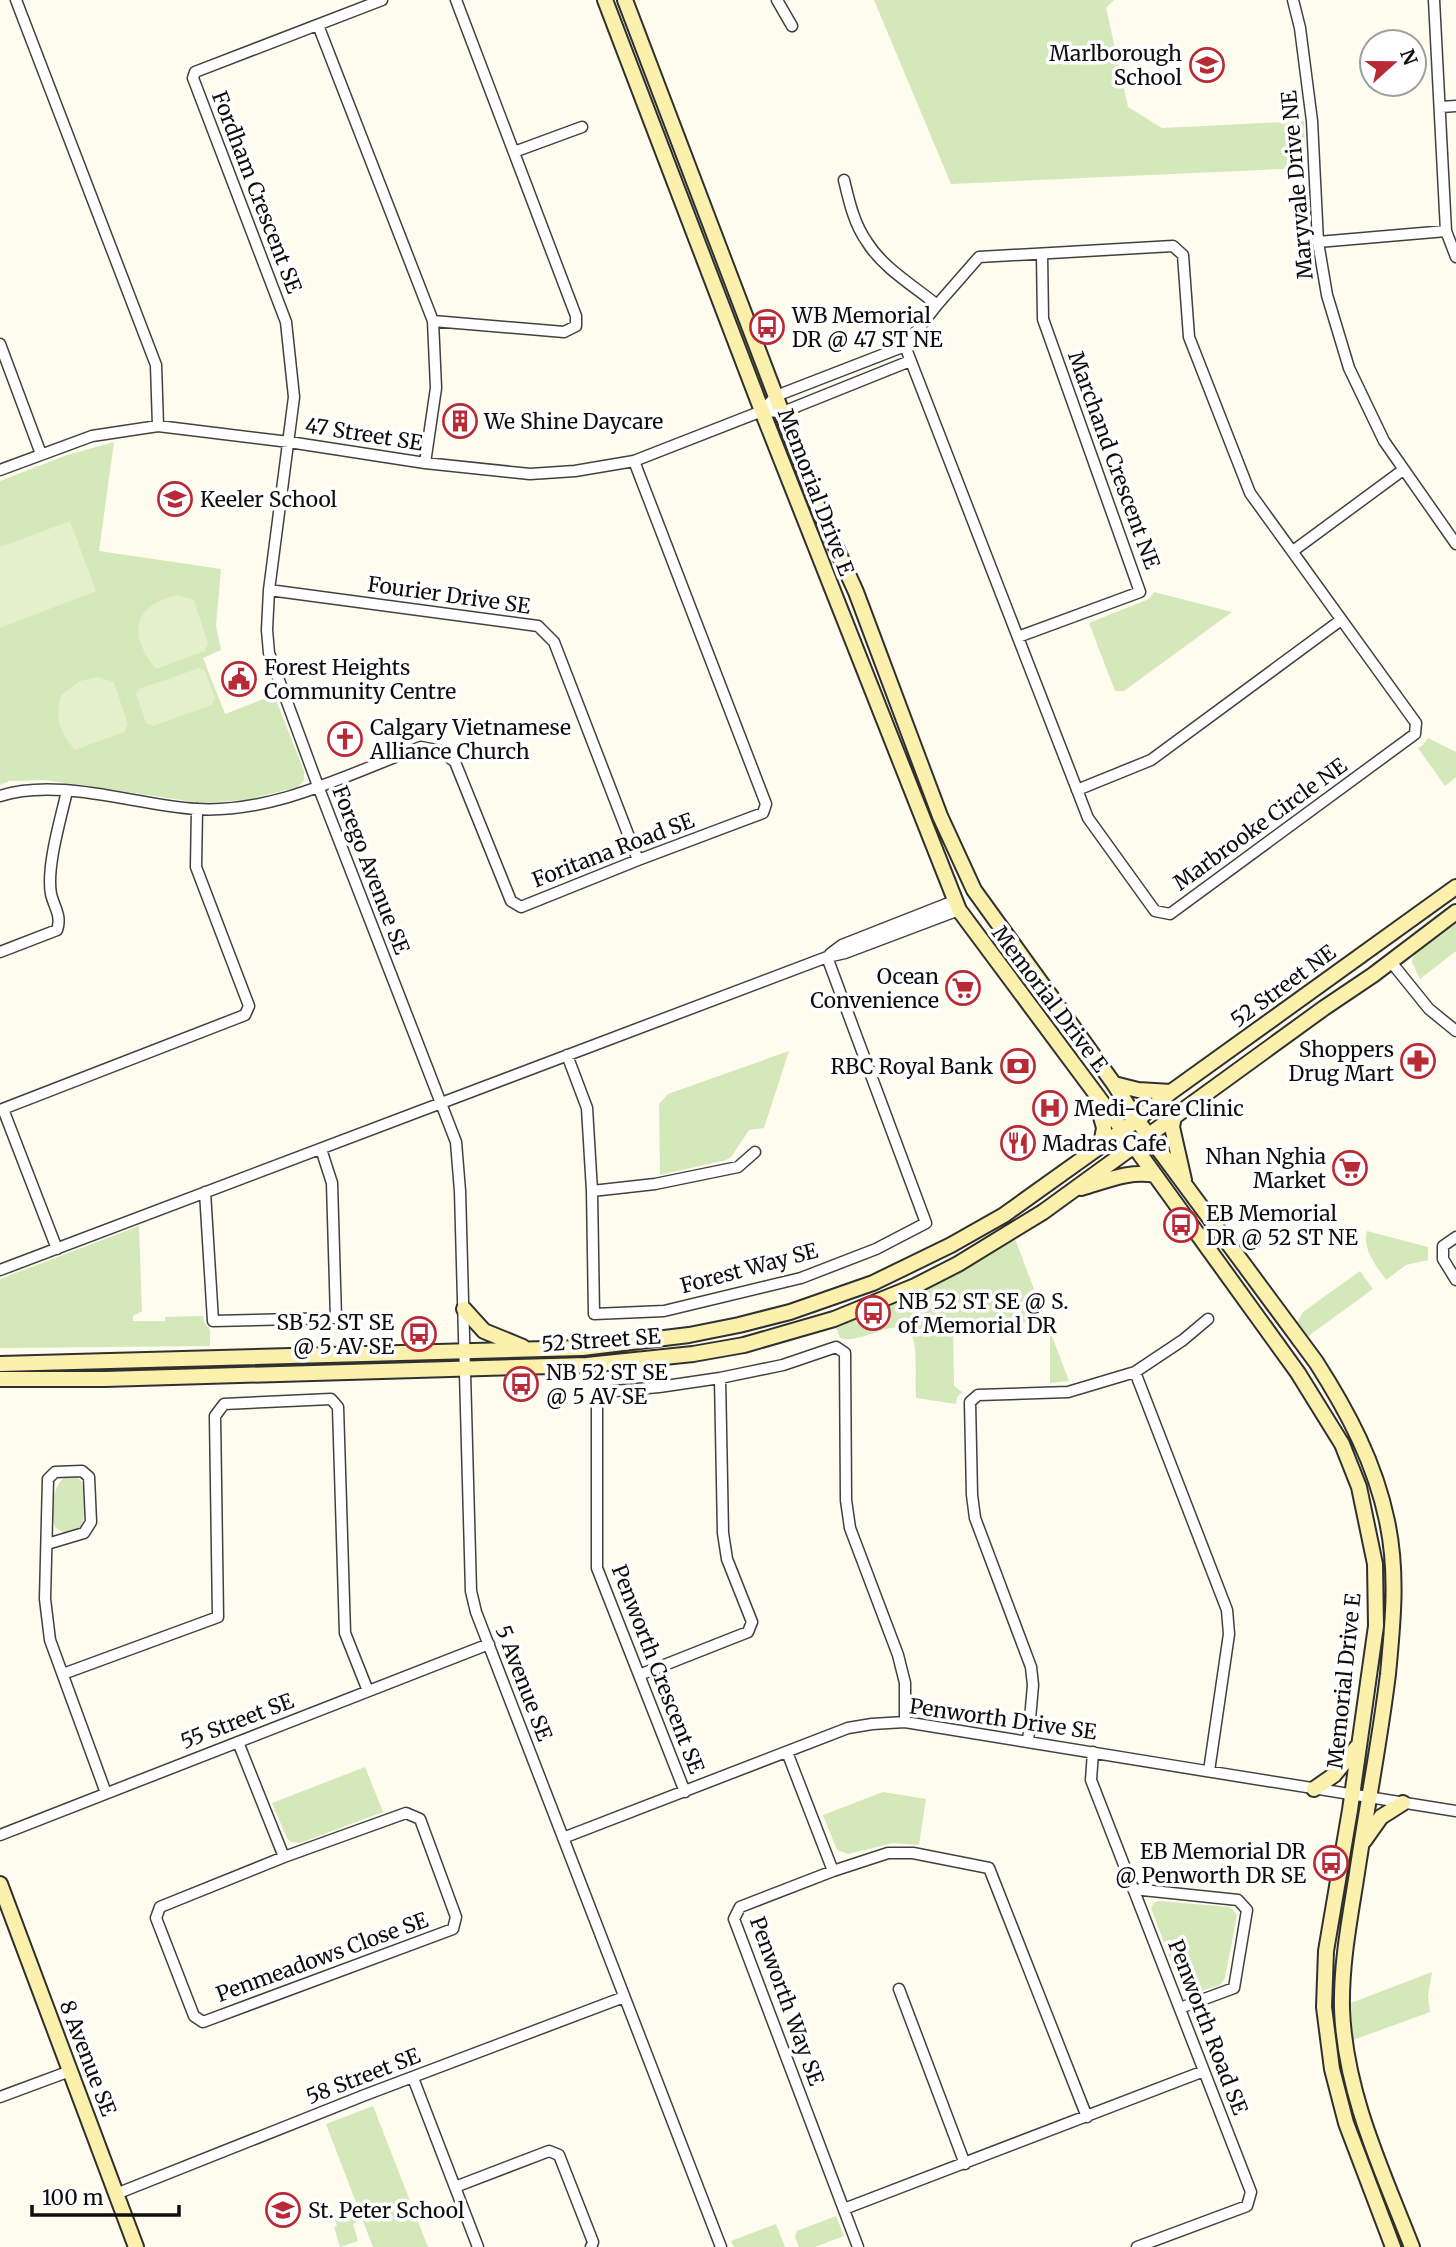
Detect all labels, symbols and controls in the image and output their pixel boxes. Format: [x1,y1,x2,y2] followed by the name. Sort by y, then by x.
[1358,28,1428,98] north arrow
[1049,40,1182,91] place label: Marlborough School
[1188,46,1226,84] school or university icon: Marlborough School
[1395,46,1423,68] text: N
[206,87,308,297] street label: Fordham Crescent SE
[1275,89,1319,281] street label: Maryvale Drive NE
[791,302,943,353] place label: WB Memorial DR @ 47 ST NE
[748,308,786,346] bus stop icon: WB Memorial DR @ 47 ST NE
[1062,348,1166,573] street label: Marchand Crescent NE
[441,402,479,440] building icon: We Shine Daycare
[772,405,860,580] street label: Memorial Drive E
[483,408,663,435] place label: We Shine Daycare
[303,411,425,457] street label: 47 Street SE
[156,480,194,518] school or university icon: Keeler School
[200,486,338,513] place label: Keeler School
[366,570,533,620] street label: Fourier Drive SE
[264,654,456,705] place label: Forest Heights Community Centre
[220,660,258,698] public building icon: Forest Heights Community Centre
[369,714,571,765] place label: Calgary Vietnamese Alliance Church
[326,720,364,758] church icon: Calgary Vietnamese Alliance Church
[1168,752,1353,896] street label: Marbrooke Circle NE
[326,782,416,959] street label: Forego Avenue SE
[528,806,699,893] street label: Foritana Road SE
[986,920,1114,1078] street label: Memorial Drive E
[1225,938,1341,1033] street label: 52 Street NE
[810,963,939,1014] place label: Ocean Convenience
[944,969,982,1007] supermarket icon: Ocean Convenience
[1288,1036,1394,1087] place label: Shoppers Drug Mart
[1399,1042,1437,1080] pharmacy icon: Shoppers Drug Mart
[999,1047,1037,1085] bank icon: RBC Royal Bank
[830,1053,994,1080] place label: RBC Royal Bank
[1031,1089,1069,1127] hospital icon: Medi-Care Clinic
[1074,1095,1244,1122] place label: Medi-Care Clinic
[999,1124,1037,1162] restaurant icon: Madras Cafe
[1042,1130,1167,1157] place label: Madras Cafe
[1206,1143,1326,1194] place label: Nhan Nghia Market
[1331,1149,1369,1187] supermarket icon: Nhan Nghia Market
[1206,1200,1358,1251] place label: EB Memorial DR @ 52 ST NE
[1162,1206,1200,1244] bus stop icon: EB Memorial DR @ 52 ST NE
[677,1236,821,1299] street label: Forest Way SE
[898,1288,1069,1339] place label: NB 52 ST SE @ S. of Memorial DR
[854,1294,892,1332] bus stop icon: NB 52 ST SE @ S. of Memorial DR
[276,1309,395,1360] place label: SB 52 ST SE @ 5 AV SE
[400,1315,438,1353] bus stop icon: SB 52 ST SE @ 5 AV SE
[540,1322,662,1358] street label: 52 Street SE
[546,1359,668,1410] place label: NB 52 ST SE @ 5 AV SE
[502,1365,540,1403] bus stop icon: NB 52 ST SE @ 5 AV SE
[606,1561,711,1778] street label: Penworth Crescent SE
[1321,1591,1367,1770] street label: Memorial Drive E
[490,1621,559,1745] street label: 5 Avenue SE
[177,1687,298,1755] street label: 55 Street SE
[908,1692,1099,1746] street label: Penworth Drive SE
[1115,1838,1307,1889] place label: EB Memorial DR @ Penworth DR SE
[1312,1844,1350,1882] bus stop icon: EB Memorial DR @ Penworth DR SE
[212,1906,432,2008] street label: Penmeadows Close SE
[744,1913,830,2090] street label: Penworth Way SE
[1162,1936,1254,2119] street label: Penworth Road SE
[54,1996,123,2120] street label: 8 Avenue SE
[302,2042,424,2110] street label: 58 Street SE
[32,2174,178,2218] scale bar
[42,2184,104,2211] text: 100 m
[264,2191,302,2229] school or university icon: St. Peter School
[308,2197,465,2224] place label: St. Peter School

